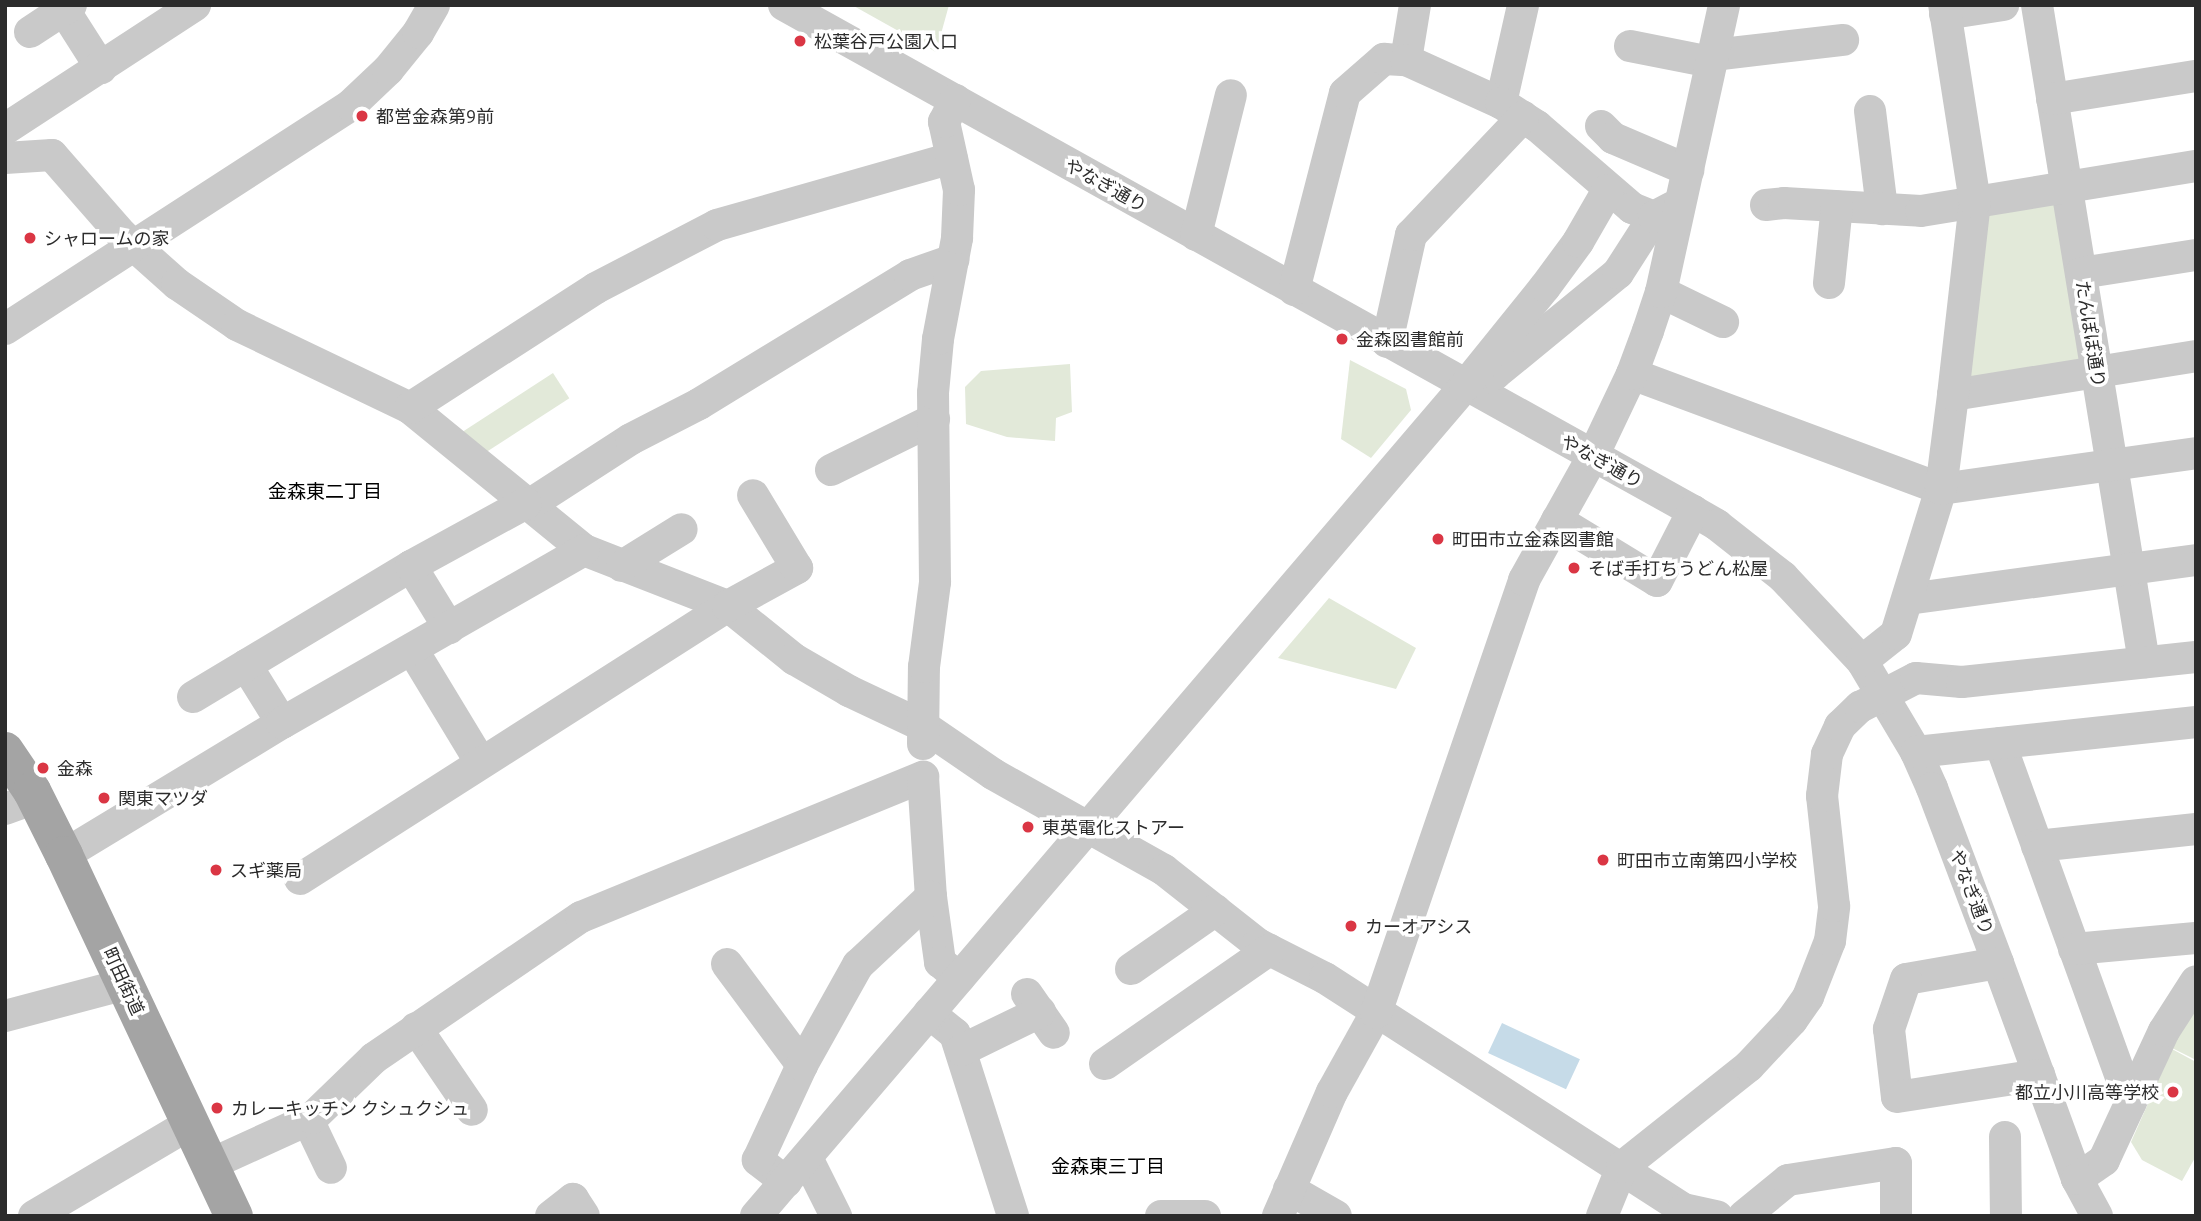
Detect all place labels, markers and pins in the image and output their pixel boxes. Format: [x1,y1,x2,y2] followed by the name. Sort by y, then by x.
[814,30,958,52] place label: 松葉谷戸公園入口
[792,33,808,49] marker: 松葉谷戸公園入口
[376,105,494,127] place label: 都営金森第9前
[354,108,370,124] marker: 都営金森第9前
[44,227,170,249] place label: シャロームの家
[22,230,38,246] marker: シャロームの家
[1356,328,1464,350] place label: 金森図書館前
[1334,331,1350,347] marker: 金森図書館前
[1452,528,1614,550] place label: 町田市立金森図書館
[1430,531,1446,547] marker: 町田市立金森図書館
[1588,557,1768,579] place label: そば手打ちうどん松屋
[1566,560,1582,576] marker: そば手打ちうどん松屋
[57,757,93,779] place label: 金森
[35,760,51,776] marker: 金森
[118,787,208,809] place label: 関東マツダ
[96,790,112,806] marker: 関東マツダ
[1042,816,1185,838] place label: 東英電化ストアー
[1020,819,1036,835] marker: 東英電化ストアー
[1617,849,1797,871] place label: 町田市立南第四小学校
[1595,852,1611,868] marker: 町田市立南第四小学校
[230,859,302,881] place label: スギ薬局
[208,862,224,878] marker: スギ薬局
[1365,915,1473,937] place label: カーオアシス
[1343,918,1359,934] marker: カーオアシス
[2015,1081,2159,1103] place label: 都立小川高等学校
[2165,1084,2181,1100] marker: 都立小川高等学校
[231,1097,469,1119] place label: カレーキッチン クシュクシュ
[209,1100,225,1116] marker: カレーキッチン クシュクシュ

